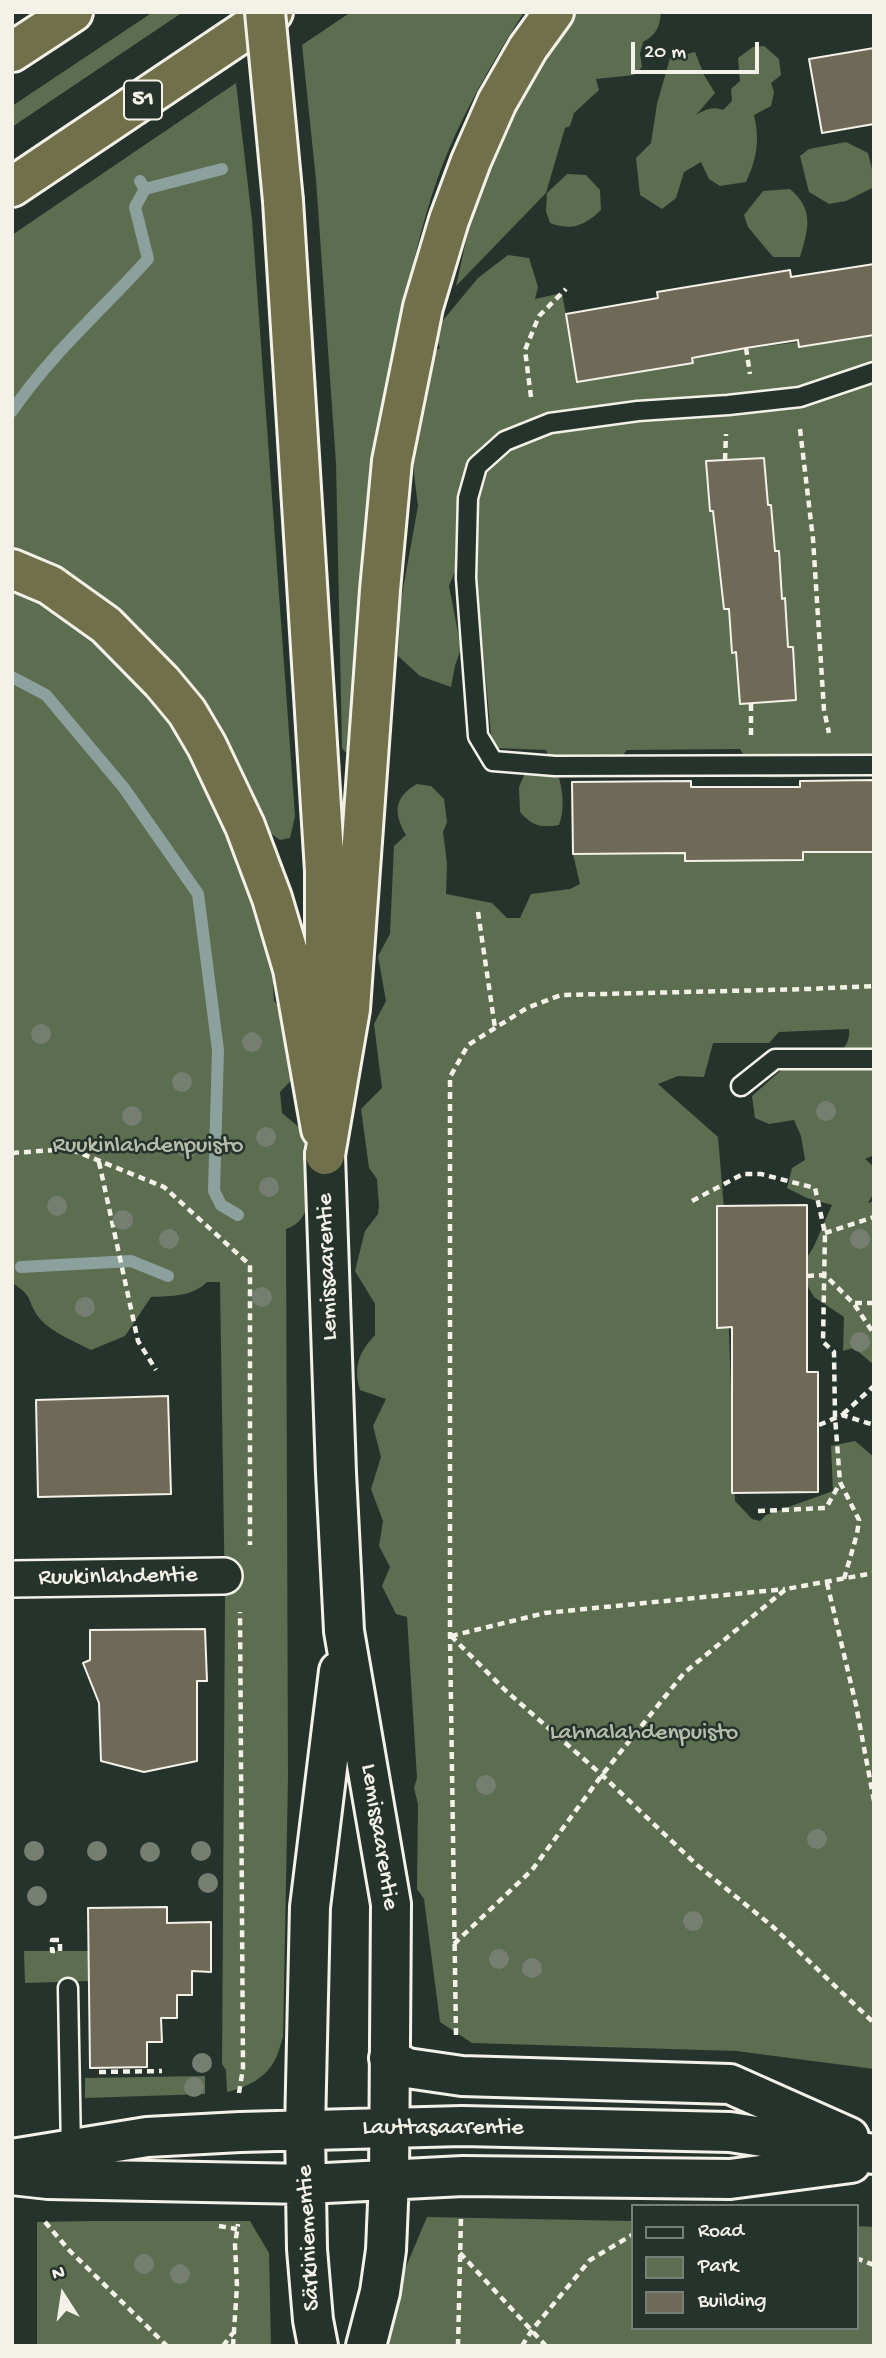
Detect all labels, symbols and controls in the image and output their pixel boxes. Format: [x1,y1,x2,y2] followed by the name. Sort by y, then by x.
[634,28,762,72] scale bar
[644,41,686,66] text: 20 m
[124,80,162,120] road number: 51
[52,1133,244,1161] park label: Ruukinlahdenpuisto
[312,1193,346,1341] street label: Lemissaarentie
[38,1562,198,1594] street label: Ruukinlahdentie
[550,1720,738,1748] park label: Lahnalahdenpuisto
[352,1762,404,1912] street label: Lemissaarentie
[362,2115,524,2143] street label: Lauttasaarentie
[292,2164,328,2312] street label: Särkiniementie
[630,2204,858,2330] legend
[698,2220,744,2245] text: Road
[698,2255,738,2280] text: Park
[28,2260,98,2330] north arrow
[50,2261,67,2287] text: N
[698,2290,767,2315] text: Building

